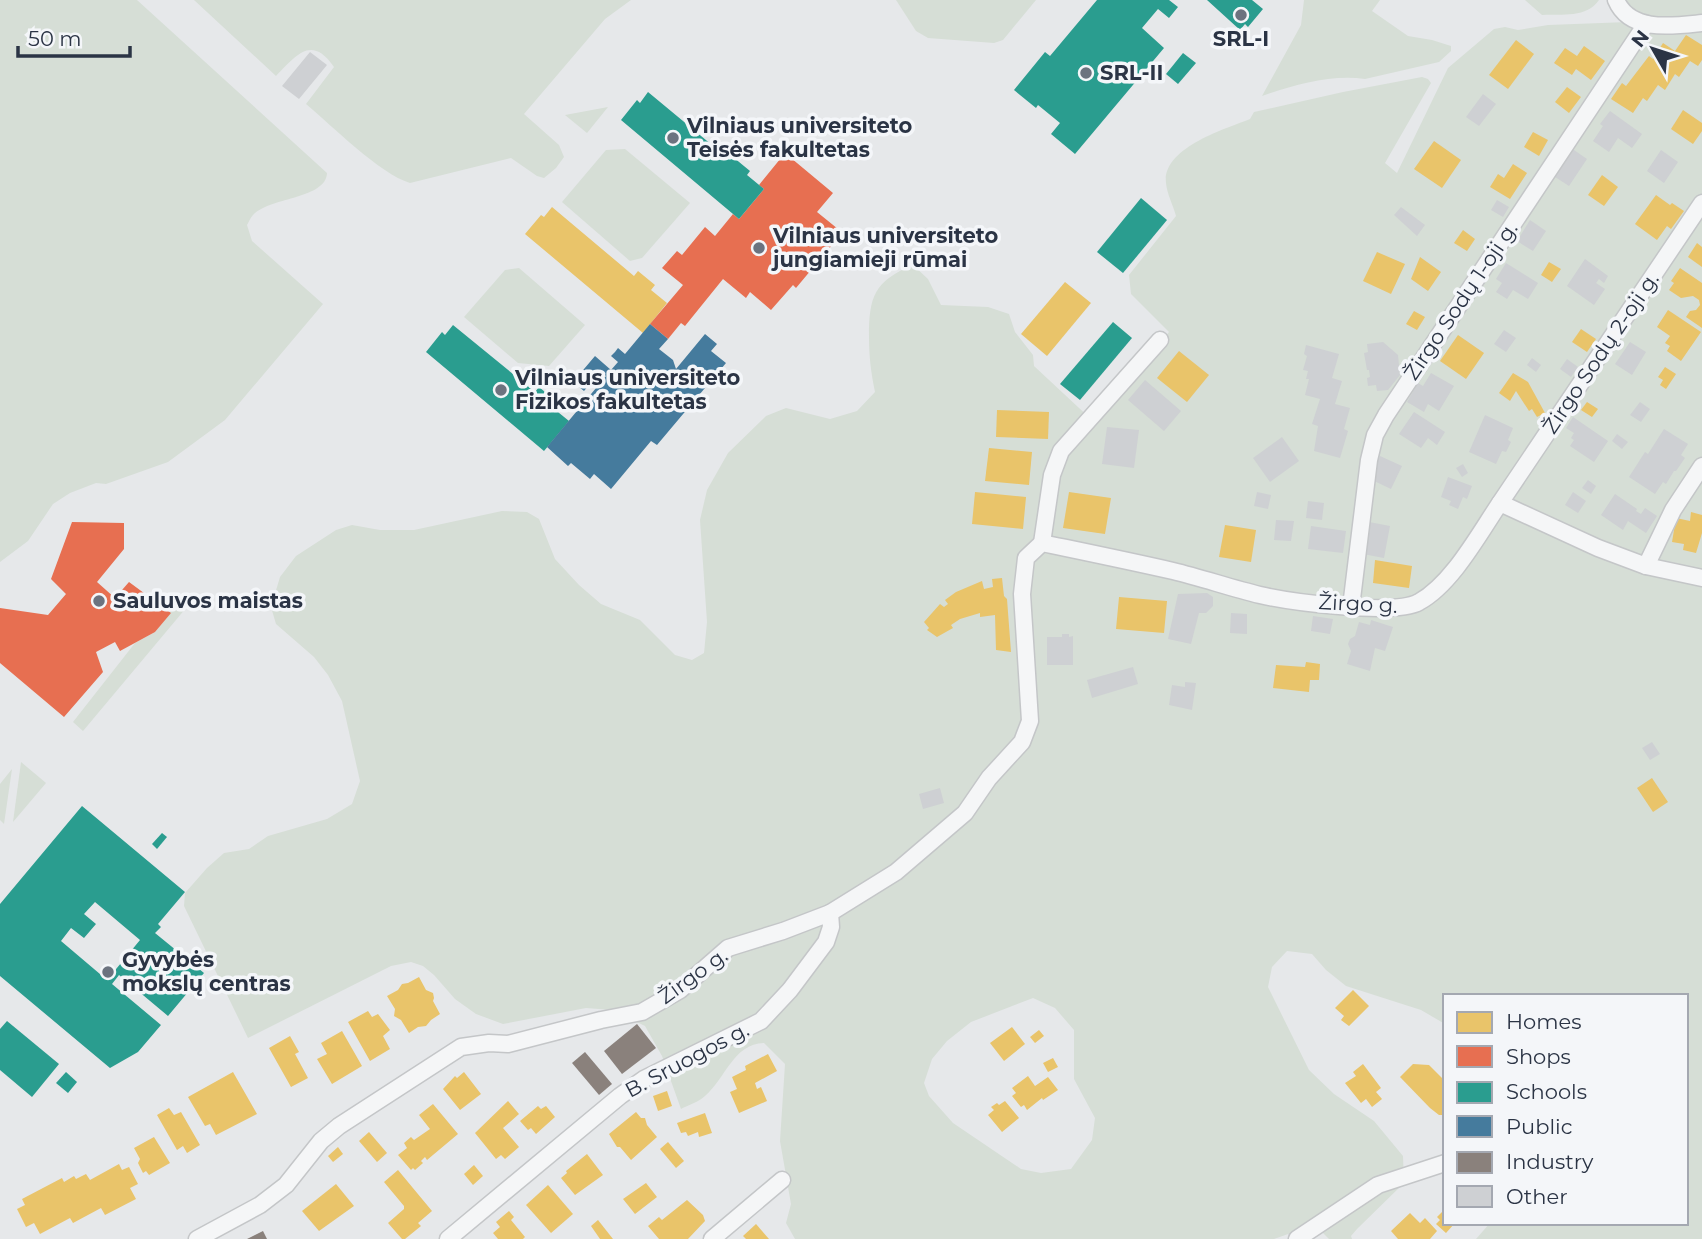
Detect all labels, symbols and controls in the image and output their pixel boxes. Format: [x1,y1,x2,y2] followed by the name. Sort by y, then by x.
[1233,7,1249,23] marker: SRL-I
[18,14,130,58] scale bar
[1618,14,1688,84] north arrow
[1626,25,1654,52] text: N
[28,26,82,51] text: 50 m
[1213,26,1269,51] place label: SRL-I
[1100,60,1163,85] place label: SRL-II
[1078,65,1094,81] marker: SRL-II
[686,113,913,162] place label: Vilniaus universiteto Teisės fakultetas
[665,130,681,146] marker: Vilniaus universiteto Teisės fakultetas
[1398,217,1523,384] street label: Žirgo Sodų 1-oji g.
[771,223,999,272] place label: Vilniaus universiteto jungiamieji rūmai
[751,240,767,256] marker: Vilniaus universiteto jungiamieji rūmai
[1537,267,1664,438] street label: Žirgo Sodų 2-oji g.
[514,365,741,414] place label: Vilniaus universiteto Fizikos fakultetas
[493,382,509,398] marker: Vilniaus universiteto Fizikos fakultetas
[113,588,303,613] place label: Sauluvos maistas
[1318,589,1398,618] street label: Žirgo g.
[91,593,107,609] marker: Sauluvos maistas
[653,942,732,1009] street label: Žirgo g.
[122,947,291,996] place label: Gyvybės mokslų centras
[100,964,116,980] marker: Gyvybės mokslų centras
[1443,994,1688,1225] legend
[1506,1009,1581,1034] text: Homes
[621,1016,753,1103] street label: B. Sruogos g.
[1506,1044,1571,1069] text: Shops
[1506,1079,1587,1104] text: Schools
[1506,1114,1573,1139] text: Public
[1506,1149,1594,1174] text: Industry
[1506,1184,1568,1209] text: Other

